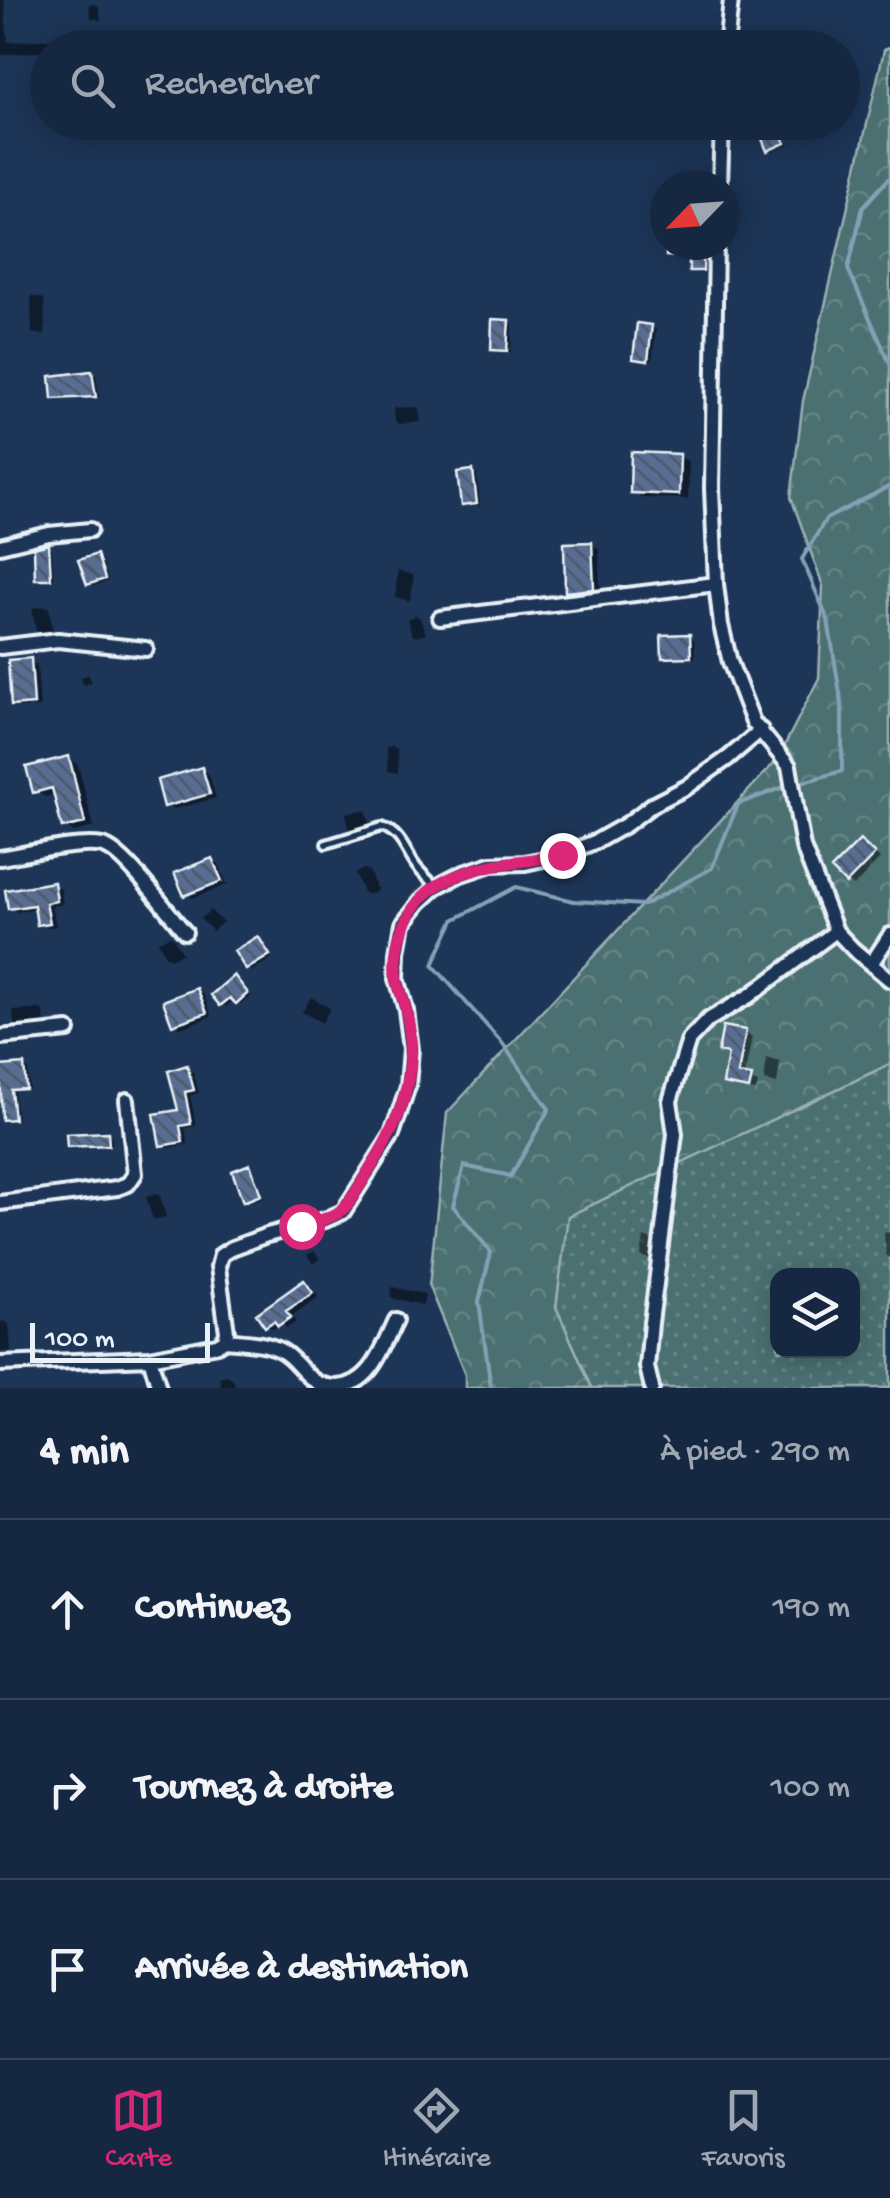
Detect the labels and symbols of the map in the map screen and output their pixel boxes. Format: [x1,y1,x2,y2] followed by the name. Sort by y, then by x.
[650,170,740,260] north arrow
[540,833,586,879] route end
[279,1204,325,1250] route start
[30,1318,210,1362] scale bar

